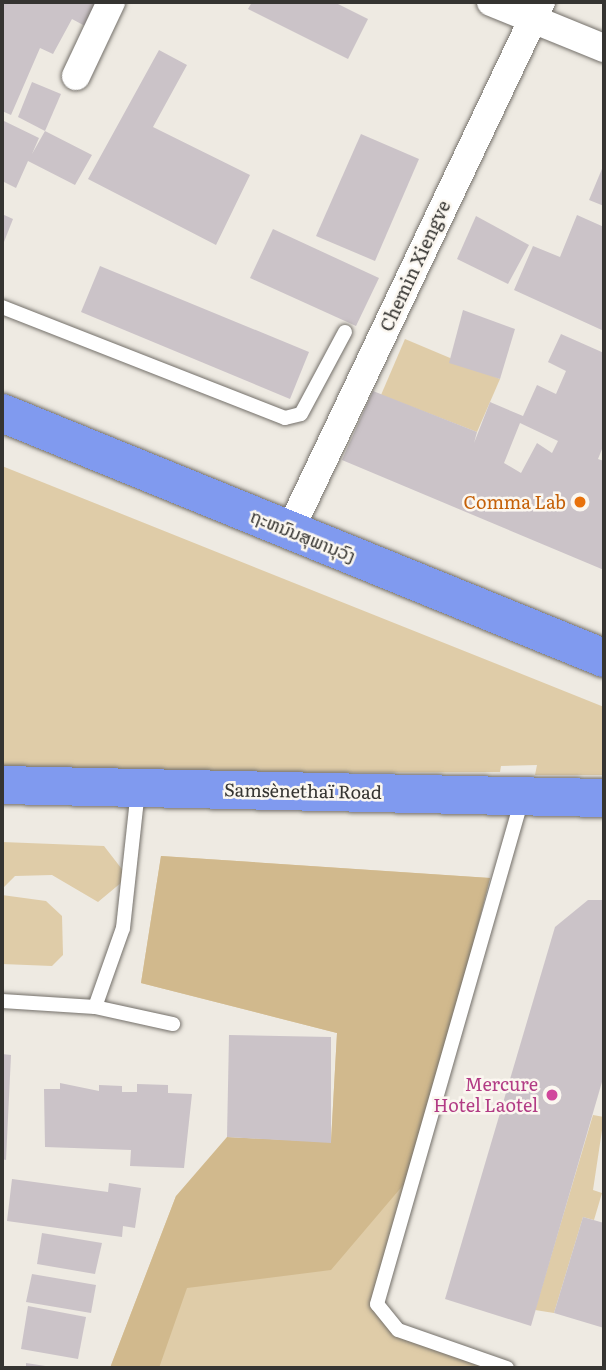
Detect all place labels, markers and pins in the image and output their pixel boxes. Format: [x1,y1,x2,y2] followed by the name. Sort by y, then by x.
[463,491,566,513] place label: Comma Lab
[572,494,588,510] marker: Comma Lab
[433,1074,538,1116] place label: Mercure Hotel Laotel
[544,1087,560,1103] marker: Mercure Hotel Laotel

